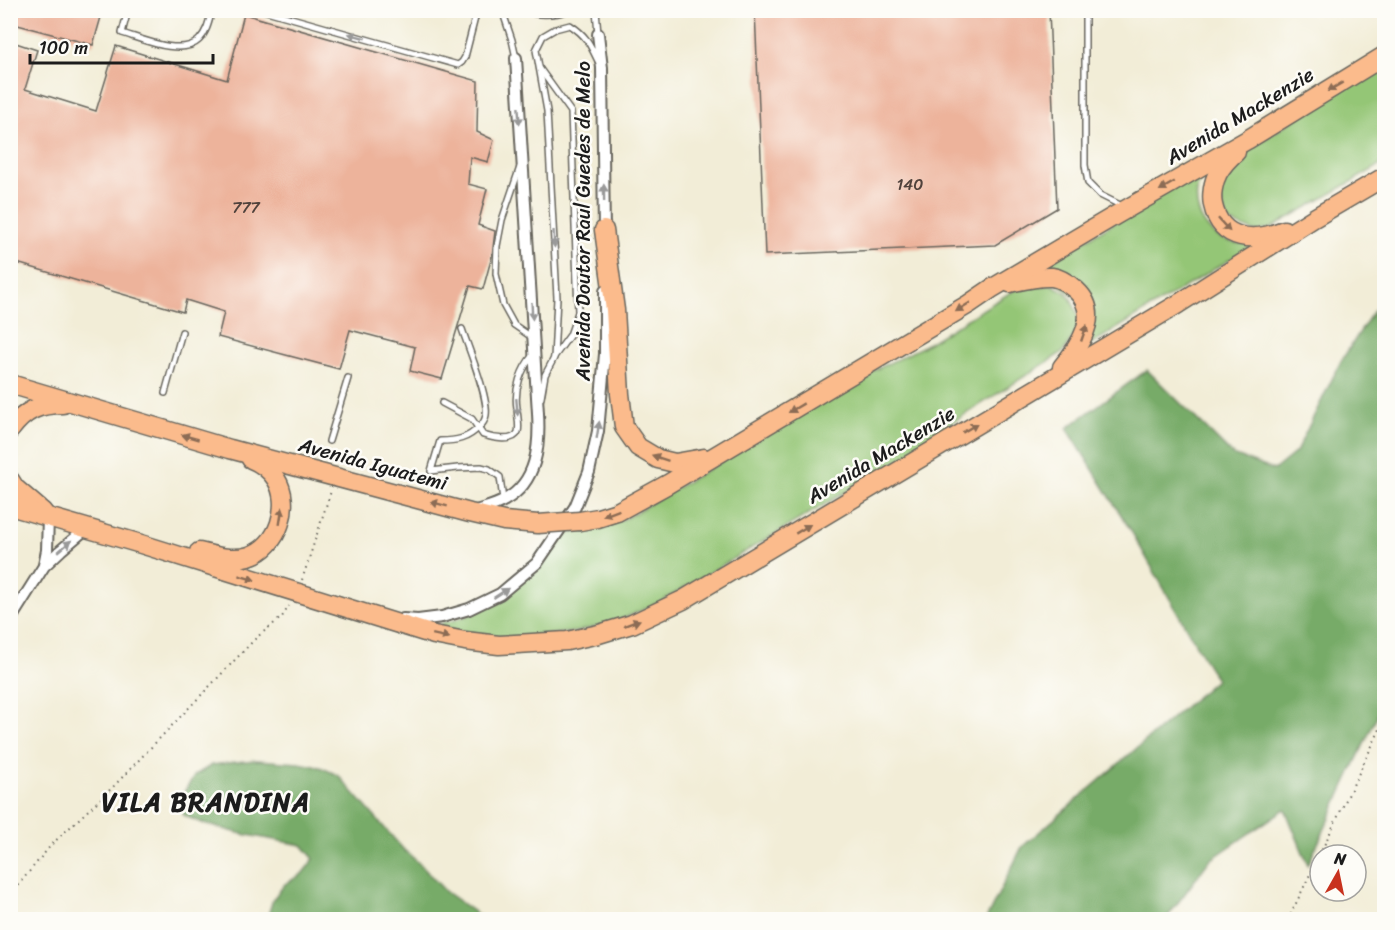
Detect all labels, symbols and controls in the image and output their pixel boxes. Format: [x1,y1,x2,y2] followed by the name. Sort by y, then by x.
[30,27,213,65] scale bar
[348,31,366,41] one-way arrow
[39,32,88,64] text: 100 m
[1158,58,1321,175] street label: Avenida Mackenzie
[566,61,601,382] street label: Avenida Doutor Raul Guedes de Melo
[1326,82,1343,92] one-way arrow
[515,107,524,126] one-way arrow
[897,170,923,199] house number: 140
[1158,181,1175,191] one-way arrow
[600,184,609,203] one-way arrow
[232,193,261,222] house number: 777
[1217,217,1230,232] one-way arrow
[549,229,558,248] one-way arrow
[527,302,536,321] one-way arrow
[955,302,971,313] one-way arrow
[1079,323,1089,341] one-way arrow
[799,397,962,514] street label: Avenida Mackenzie
[512,398,522,417] one-way arrow
[788,402,804,413] one-way arrow
[593,420,602,439] one-way arrow
[962,423,978,434] one-way arrow
[294,427,453,501] street label: Avenida Iguatemi
[181,432,199,441] one-way arrow
[651,453,669,462] one-way arrow
[430,499,448,509] one-way arrow
[276,507,285,526] one-way arrow
[602,509,620,519] one-way arrow
[795,524,811,535] one-way arrow
[57,540,73,553] one-way arrow
[238,574,256,583] one-way arrow
[493,587,509,598] one-way arrow
[624,618,642,628] one-way arrow
[432,632,451,641] one-way arrow
[101,779,311,825] district label: VILA BRANDINA
[1308,843,1368,903] north arrow
[1332,843,1349,874] text: N

